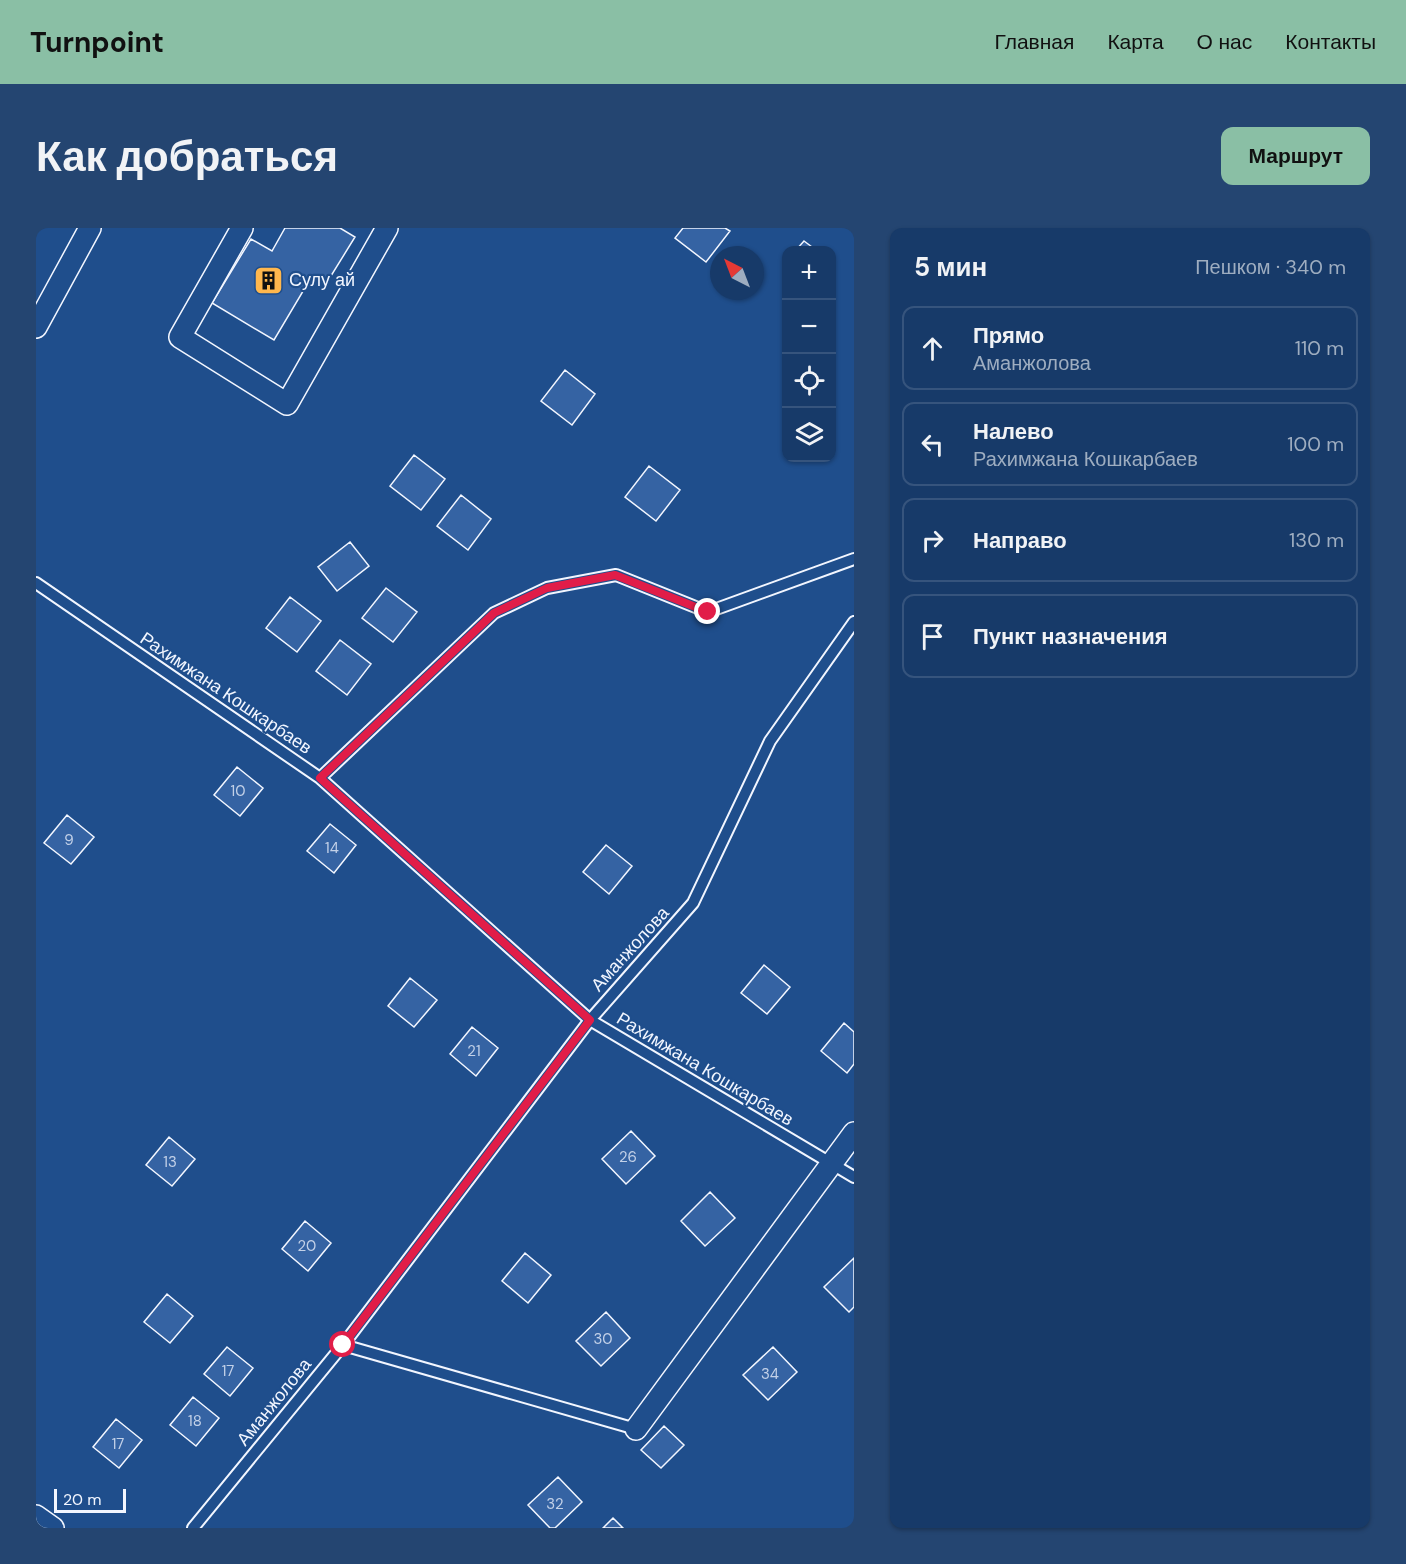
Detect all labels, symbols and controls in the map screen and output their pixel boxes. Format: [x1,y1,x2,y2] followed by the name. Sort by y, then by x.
[30,24,164,61] text: Turnpoint
[994,28,1074,56] text: Главная
[1107,28,1164,56] text: Карта
[1197,28,1252,56] text: О нас
[1285,28,1376,56] text: Контакты
[1221,127,1370,185] button: Маршрут
[36,129,338,184] text: Как добраться
[710,246,764,300] north arrow
[782,246,836,462] map controls
[782,246,836,300] button: +
[914,250,987,284] text: 5 мин
[1195,254,1346,280] text: Пешком · 340 m
[252,264,284,296] building icon: Сулу ай
[289,268,355,292] place label: Сулу ай
[782,300,836,354] button: −
[973,321,1044,350] text: Прямо
[916,332,949,365] icon: ahead
[1295,335,1344,361] text: 110 m
[973,350,1091,376] text: Аманжолова
[782,354,836,408] button: locate
[782,408,836,462] button: layers
[973,417,1054,446] text: Налево
[916,428,949,461] icon: left
[1287,431,1344,457] text: 100 m
[973,446,1198,472] text: Рахимжана Кошкарбаев
[916,524,949,557] icon: right
[973,526,1067,555] text: Направо
[1289,527,1344,553] text: 130 m
[694,598,720,624] route end
[916,620,949,653] icon: arrive
[973,622,1168,651] text: Пункт назначения
[135,626,317,760] street label: Рахимжана Кошкарбаев
[231,781,245,801] house number: 10
[64,830,74,850] house number: 9
[325,838,339,858] house number: 14
[586,901,675,996] street label: Аманжолова
[612,1007,798,1131] street label: Рахимжана Кошкарбаев
[467,1041,481,1061] house number: 21
[619,1147,637,1167] house number: 26
[163,1152,177,1172] house number: 13
[298,1236,316,1256] house number: 20
[593,1329,613,1349] house number: 30
[329,1331,355,1357] route start
[231,1352,317,1451] street label: Аманжолова
[222,1361,234,1381] house number: 17
[761,1364,779,1384] house number: 34
[188,1411,202,1431] house number: 18
[112,1434,124,1454] house number: 17
[54,1486,126,1514] scale bar
[63,1489,102,1510] text: 20 m
[546,1494,564,1514] house number: 32

